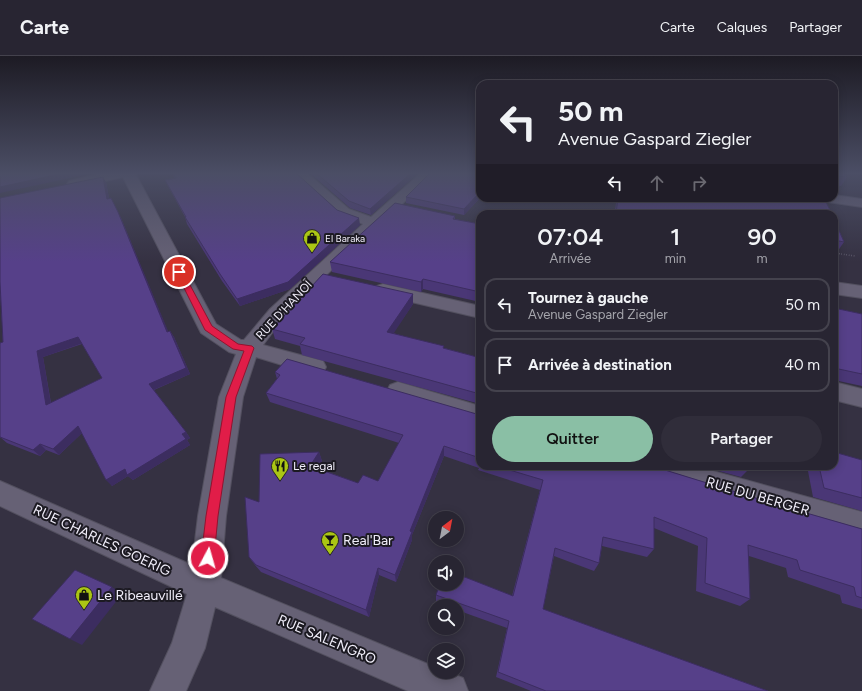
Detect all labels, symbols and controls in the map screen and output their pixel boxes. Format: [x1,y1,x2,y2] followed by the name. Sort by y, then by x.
[20,16,69,39] text: Carte
[660,19,695,36] text: Carte
[717,19,767,36] text: Calques
[789,19,842,36] text: Partager
[558,94,624,128] text: 50 m
[492,96,544,148] icon: left
[558,128,751,150] text: Avenue Gaspard Ziegler
[604,172,626,194] icon: left
[646,172,668,194] icon: ahead
[688,172,710,194] icon: right
[537,222,603,251] text: 07:04
[670,222,680,251] text: 1
[747,222,777,251] text: 90
[302,228,322,253] shop icon: El Baraka
[325,232,365,245] place label: El Baraka
[550,251,591,266] text: Arrivée
[665,251,686,266] text: min
[756,251,768,266] text: m
[162,255,196,289] pin
[168,261,190,283] icon: arrive
[253,277,315,342] street label: RUE D'HANOÏ
[528,289,648,307] text: Tournez à gauche
[494,294,516,316] icon: left
[785,296,820,314] text: 50 m
[528,307,668,322] text: Avenue Gaspard Ziegler
[494,354,516,376] icon: arrive
[528,356,672,374] text: Arrivée à destination
[785,356,820,374] text: 40 m
[492,416,653,462] button: Quitter
[661,416,822,462] button: Partager
[270,456,290,481] restaurant icon: Le regal
[293,459,335,473] place label: Le regal
[704,474,812,519] street label: RUE DU BERGER
[30,501,174,580] street label: RUE CHARLES GOERIG
[428,511,464,547] north arrow
[428,511,464,679] map controls
[320,530,340,555] bar icon: Real'Bar
[343,532,393,549] place label: Real'Bar
[187,537,229,579] position arrow
[428,555,464,591] button: sound
[74,585,94,610] shop icon: Le Ribeauvillé
[97,587,183,604] place label: Le Ribeauvillé
[428,599,464,635] button: search
[275,611,379,668] street label: RUE SALENGRO
[428,643,464,679] button: layers

